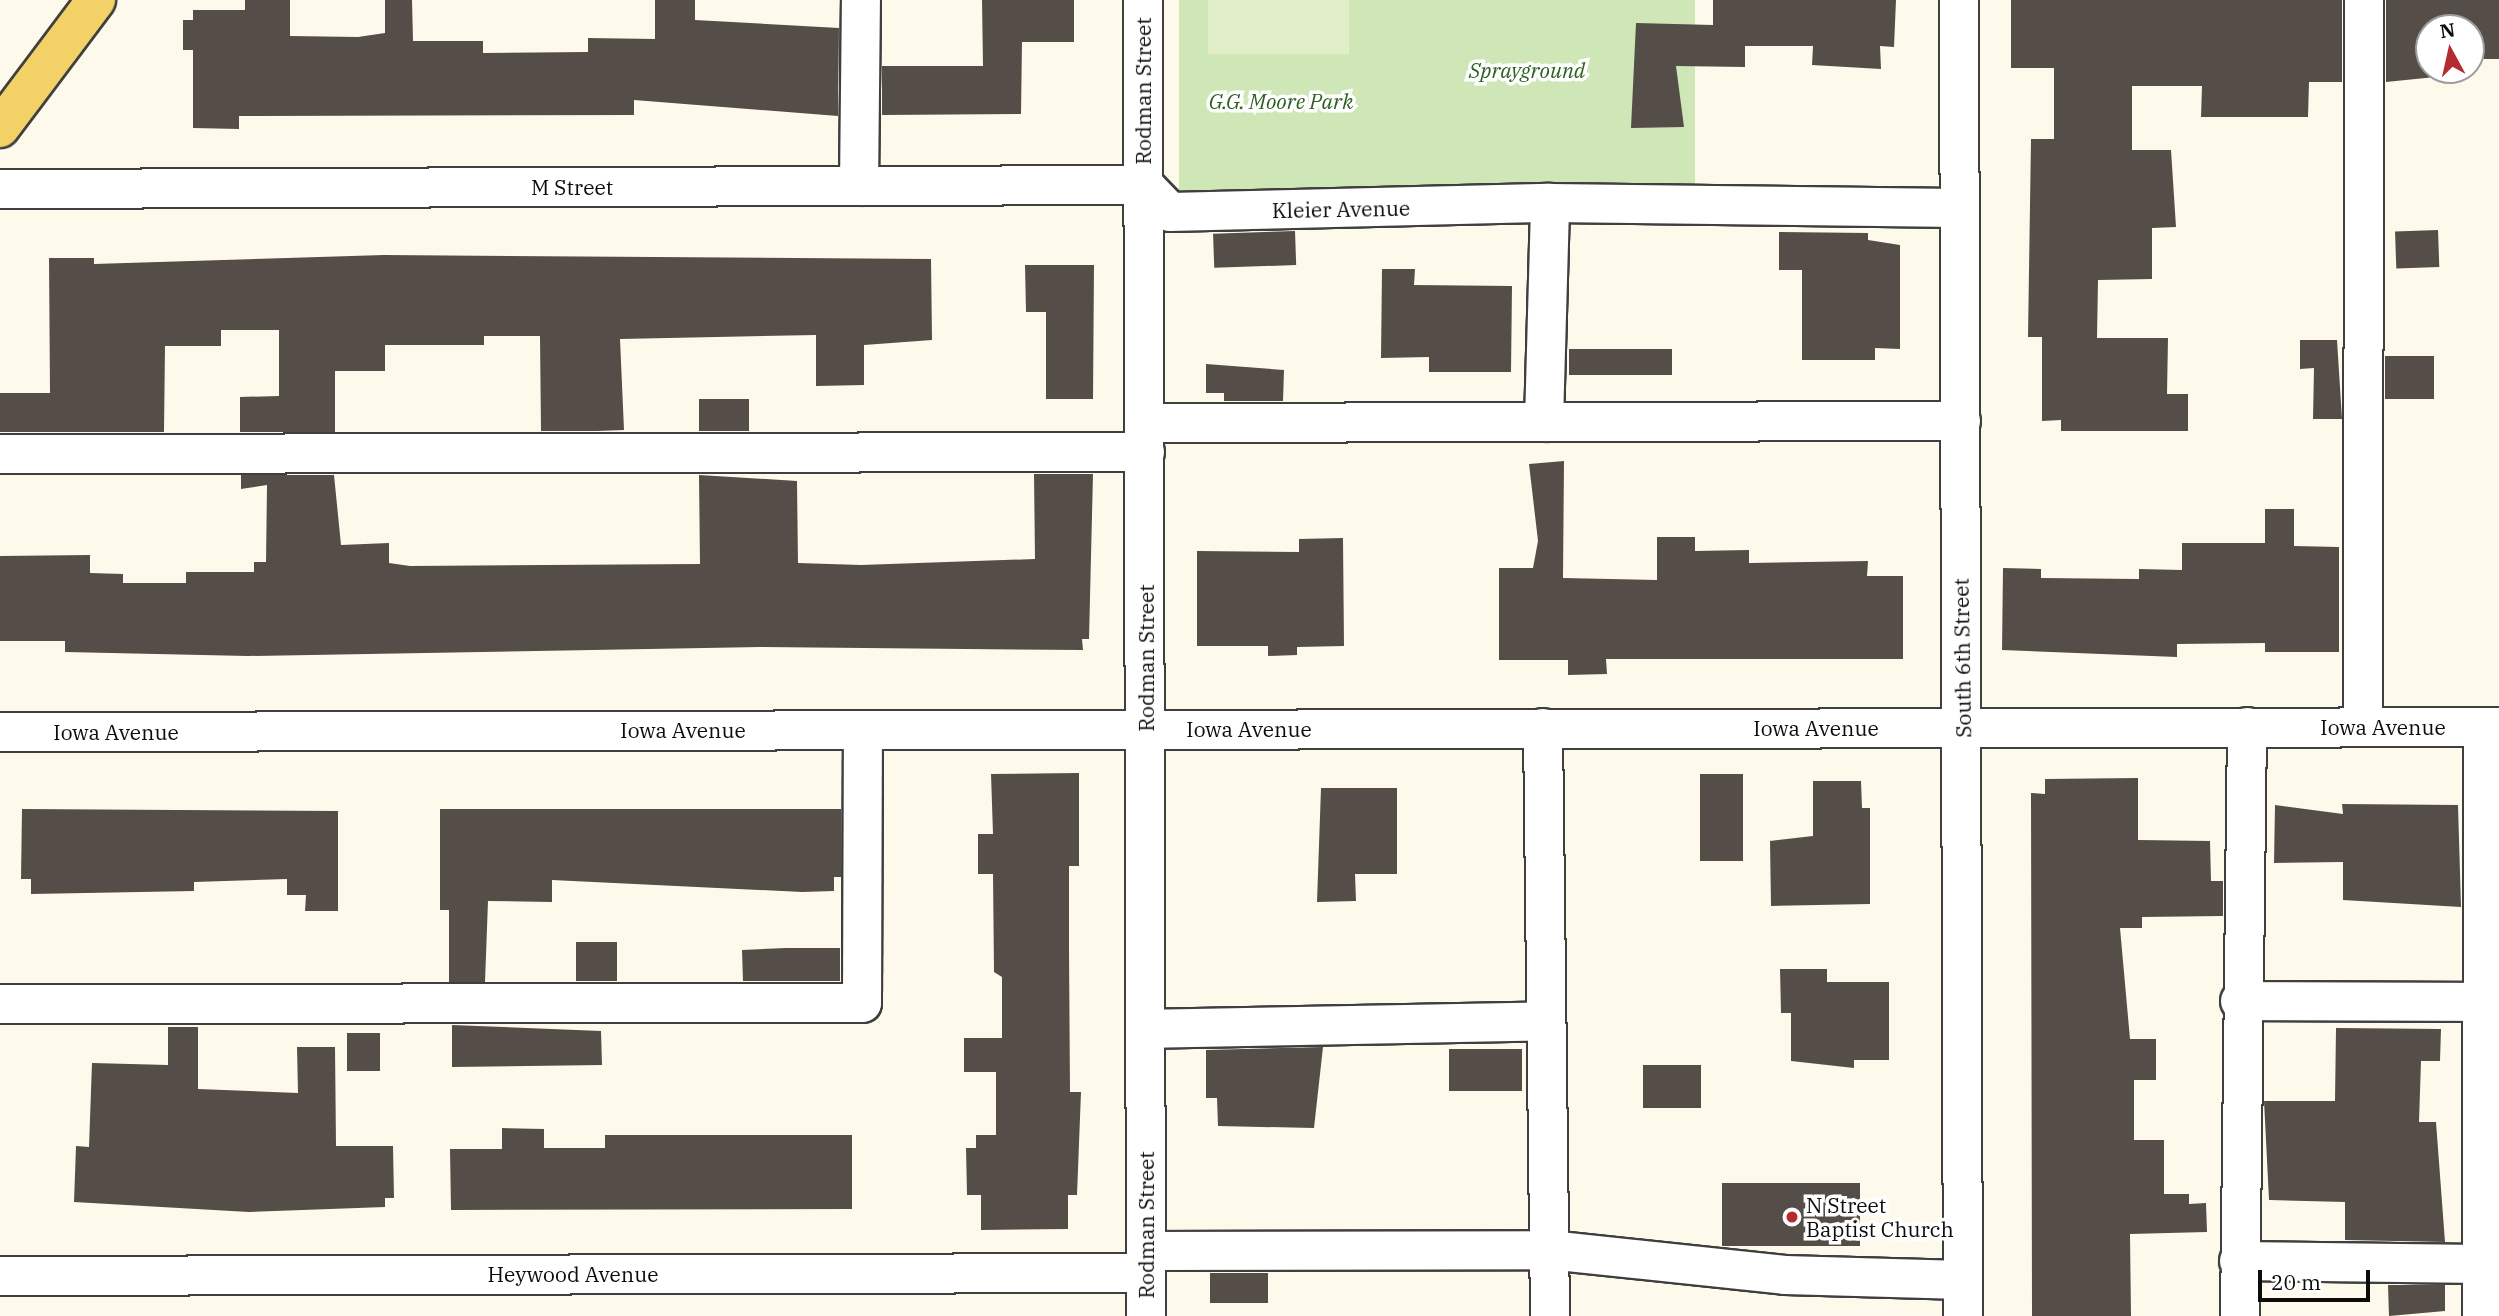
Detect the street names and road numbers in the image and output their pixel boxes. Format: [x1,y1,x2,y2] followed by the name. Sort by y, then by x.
[1130,17,1156,165] street label: Rodman Street
[531,174,613,200] street label: M Street
[1272,195,1410,223] street label: Kleier Avenue
[1948,578,1976,738] street label: South 6th Street
[1133,584,1159,732] street label: Rodman Street
[2320,714,2446,740] street label: Iowa Avenue
[1753,715,1879,741] street label: Iowa Avenue
[1186,716,1312,742] street label: Iowa Avenue
[620,717,746,743] street label: Iowa Avenue
[53,719,179,745] street label: Iowa Avenue
[1133,1151,1159,1299] street label: Rodman Street
[487,1261,659,1287] street label: Heywood Avenue

